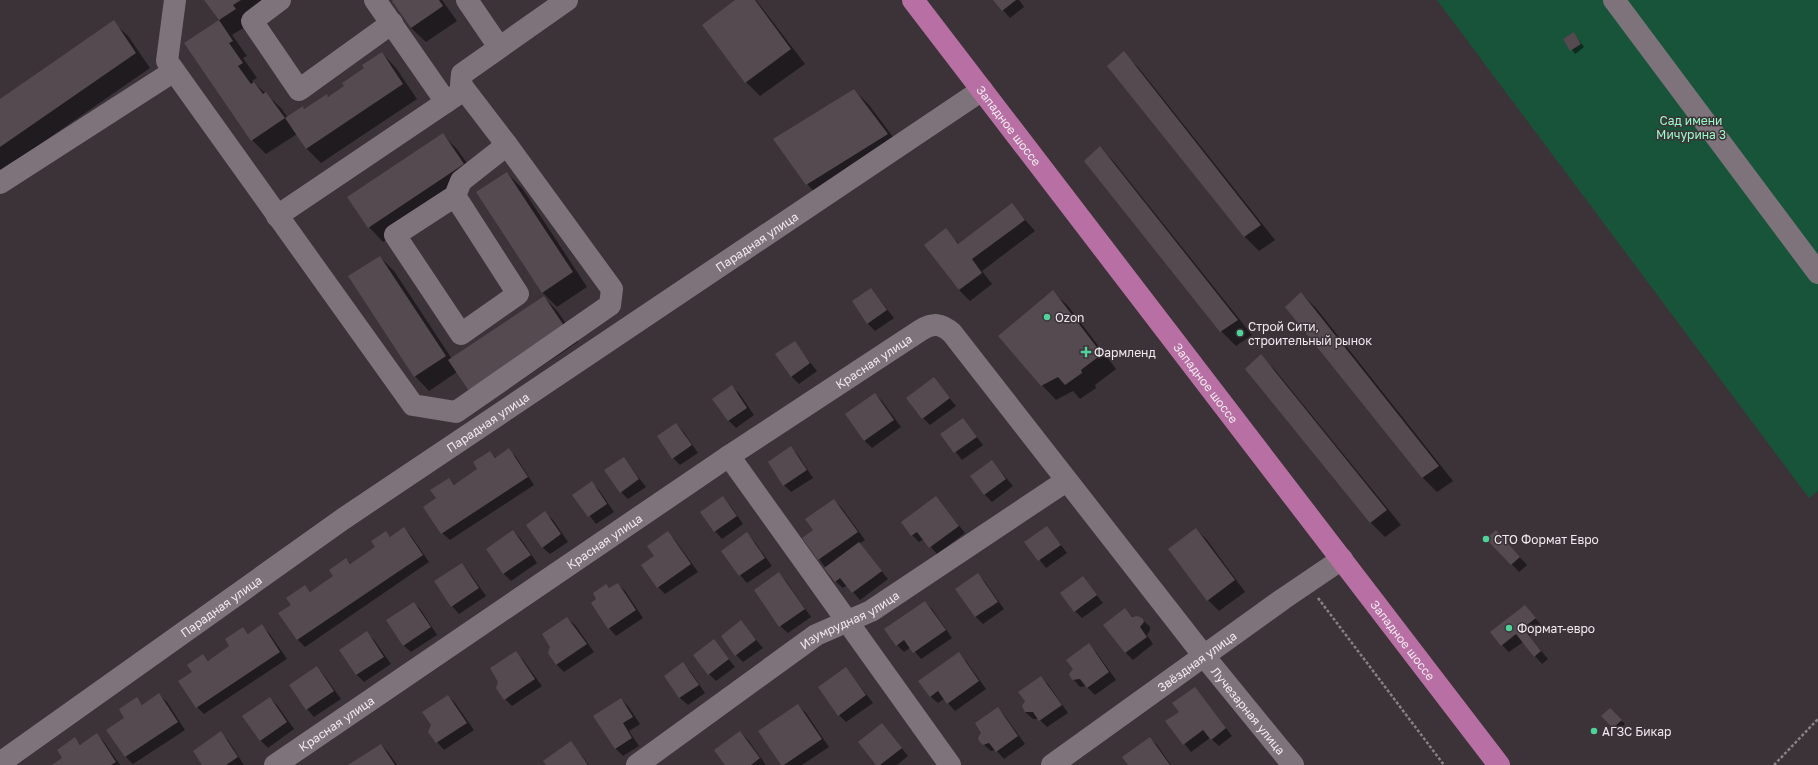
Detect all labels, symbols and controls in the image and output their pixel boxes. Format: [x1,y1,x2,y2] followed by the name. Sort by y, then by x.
[974,82,1045,169] street label: Западное шоссе
[1656,113,1726,142] park label: Сад имени Мичурина 3
[712,208,801,274] street label: Парадная улица
[1055,310,1084,325] place label: Ozon
[1042,312,1052,322] marker: Ozon
[1248,319,1372,348] place label: Строй Сити, строительный рынок
[1235,328,1245,338] marker: Строй Сити, строительный рынок
[832,331,915,392] street label: Красная улица
[1171,339,1242,426] street label: Западное шоссе
[1094,345,1156,360] place label: Фармленд
[1081,347,1091,357] marker: Фармленд
[443,389,532,455] street label: Парадная улица
[563,510,645,572] street label: Красная улица
[1494,532,1599,547] place label: СТО Формат Евро
[1481,534,1491,544] marker: СТО Формат Евро
[177,572,264,640] street label: Парадная улица
[797,587,902,652] street label: Изумрудная улица
[1368,597,1439,683] street label: Западное шоссе
[1517,621,1595,636] place label: Формат-евро
[1504,623,1514,633] marker: Формат-евро
[1154,628,1239,695] street label: Звёздная улица
[1208,664,1289,757] street label: Лучезарная улица
[295,692,377,754] street label: Красная улица
[1602,724,1671,739] place label: АГЗС Бикар
[1589,726,1599,736] marker: АГЗС Бикар

